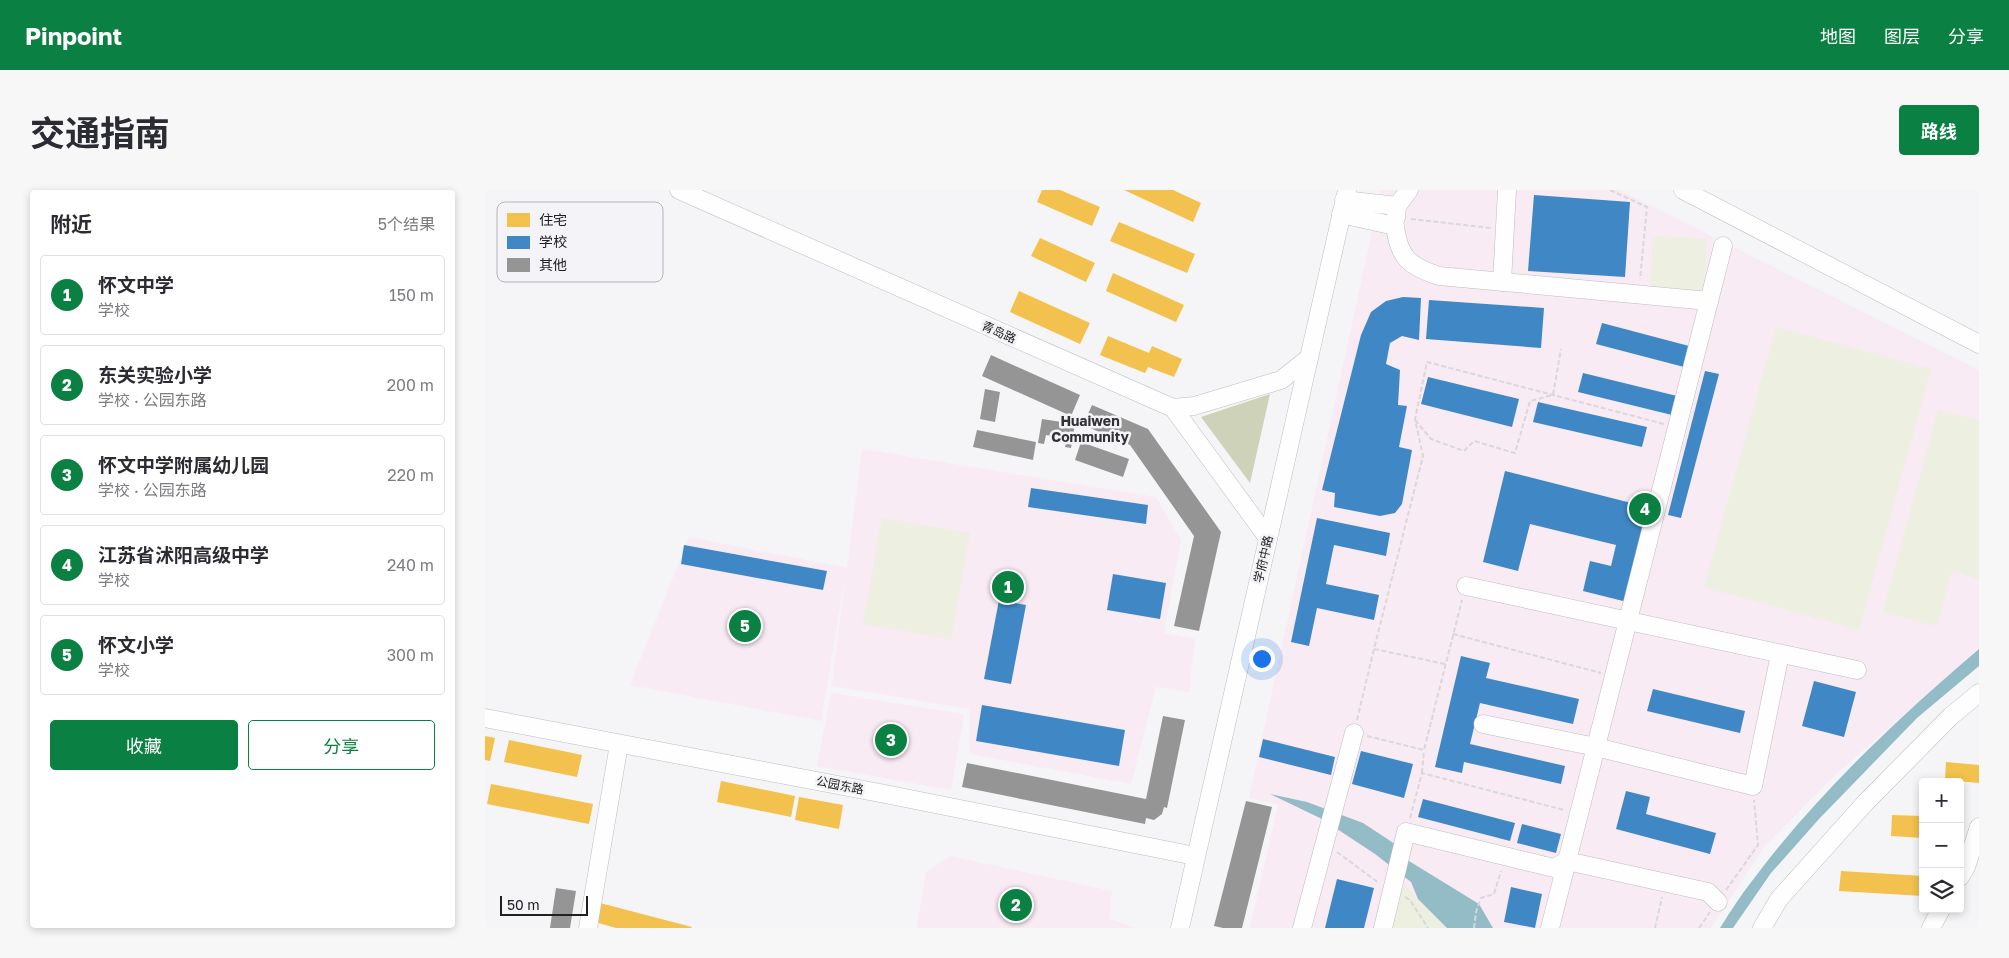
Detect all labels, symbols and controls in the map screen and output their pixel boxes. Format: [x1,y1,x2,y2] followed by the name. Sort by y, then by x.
[25,21,122,50] text: Pinpoint
[1820,25,1856,47] text: 地图
[1884,25,1920,47] text: 图层
[1948,25,1984,47] text: 分享
[1899,105,1979,155] button: 路线
[30,112,170,154] text: 交通指南
[497,202,663,282] legend
[50,211,92,237] text: 附近
[539,211,567,228] text: 住宅
[378,214,435,234] text: 5个结果
[539,233,567,250] text: 学校
[539,256,567,273] text: 其他
[98,273,174,296] text: 怀文中学
[63,285,71,305] text: 1
[389,285,434,305] text: 150 m
[98,300,130,320] text: 学校
[979,318,1019,346] street label: 青岛路
[98,363,212,386] text: 东关实验小学
[62,375,72,395] text: 2
[387,375,434,395] text: 200 m
[98,390,207,410] text: 学校 · 公园东路
[1051,412,1129,445] district label: Huaiwen Community
[98,453,269,476] text: 怀文中学附属幼儿园
[62,465,72,485] text: 3
[387,465,434,485] text: 220 m
[98,480,207,500] text: 学校 · 公园东路
[1629,490,1661,528] pin: 4
[1250,534,1276,584] street label: 学府中路
[98,543,269,566] text: 江苏省沭阳高级中学
[62,555,72,575] text: 4
[387,555,434,575] text: 240 m
[992,568,1024,606] pin: 1
[98,570,130,590] text: 学校
[729,607,761,645] pin: 5
[98,633,174,656] text: 怀文小学
[62,645,72,665] text: 5
[387,645,434,665] text: 300 m
[1249,646,1275,672] your location
[98,660,130,680] text: 学校
[50,720,238,770] button: 收藏
[248,720,435,770] button: 分享
[875,721,907,759] pin: 3
[815,773,865,797] street label: 公园东路
[1919,778,1964,913] map controls
[1919,778,1964,823] button: +
[1919,823,1964,868] button: −
[1919,868,1964,913] button: layers
[1000,886,1032,924] pin: 2
[500,893,587,916] scale bar
[507,896,540,913] text: 50 m

